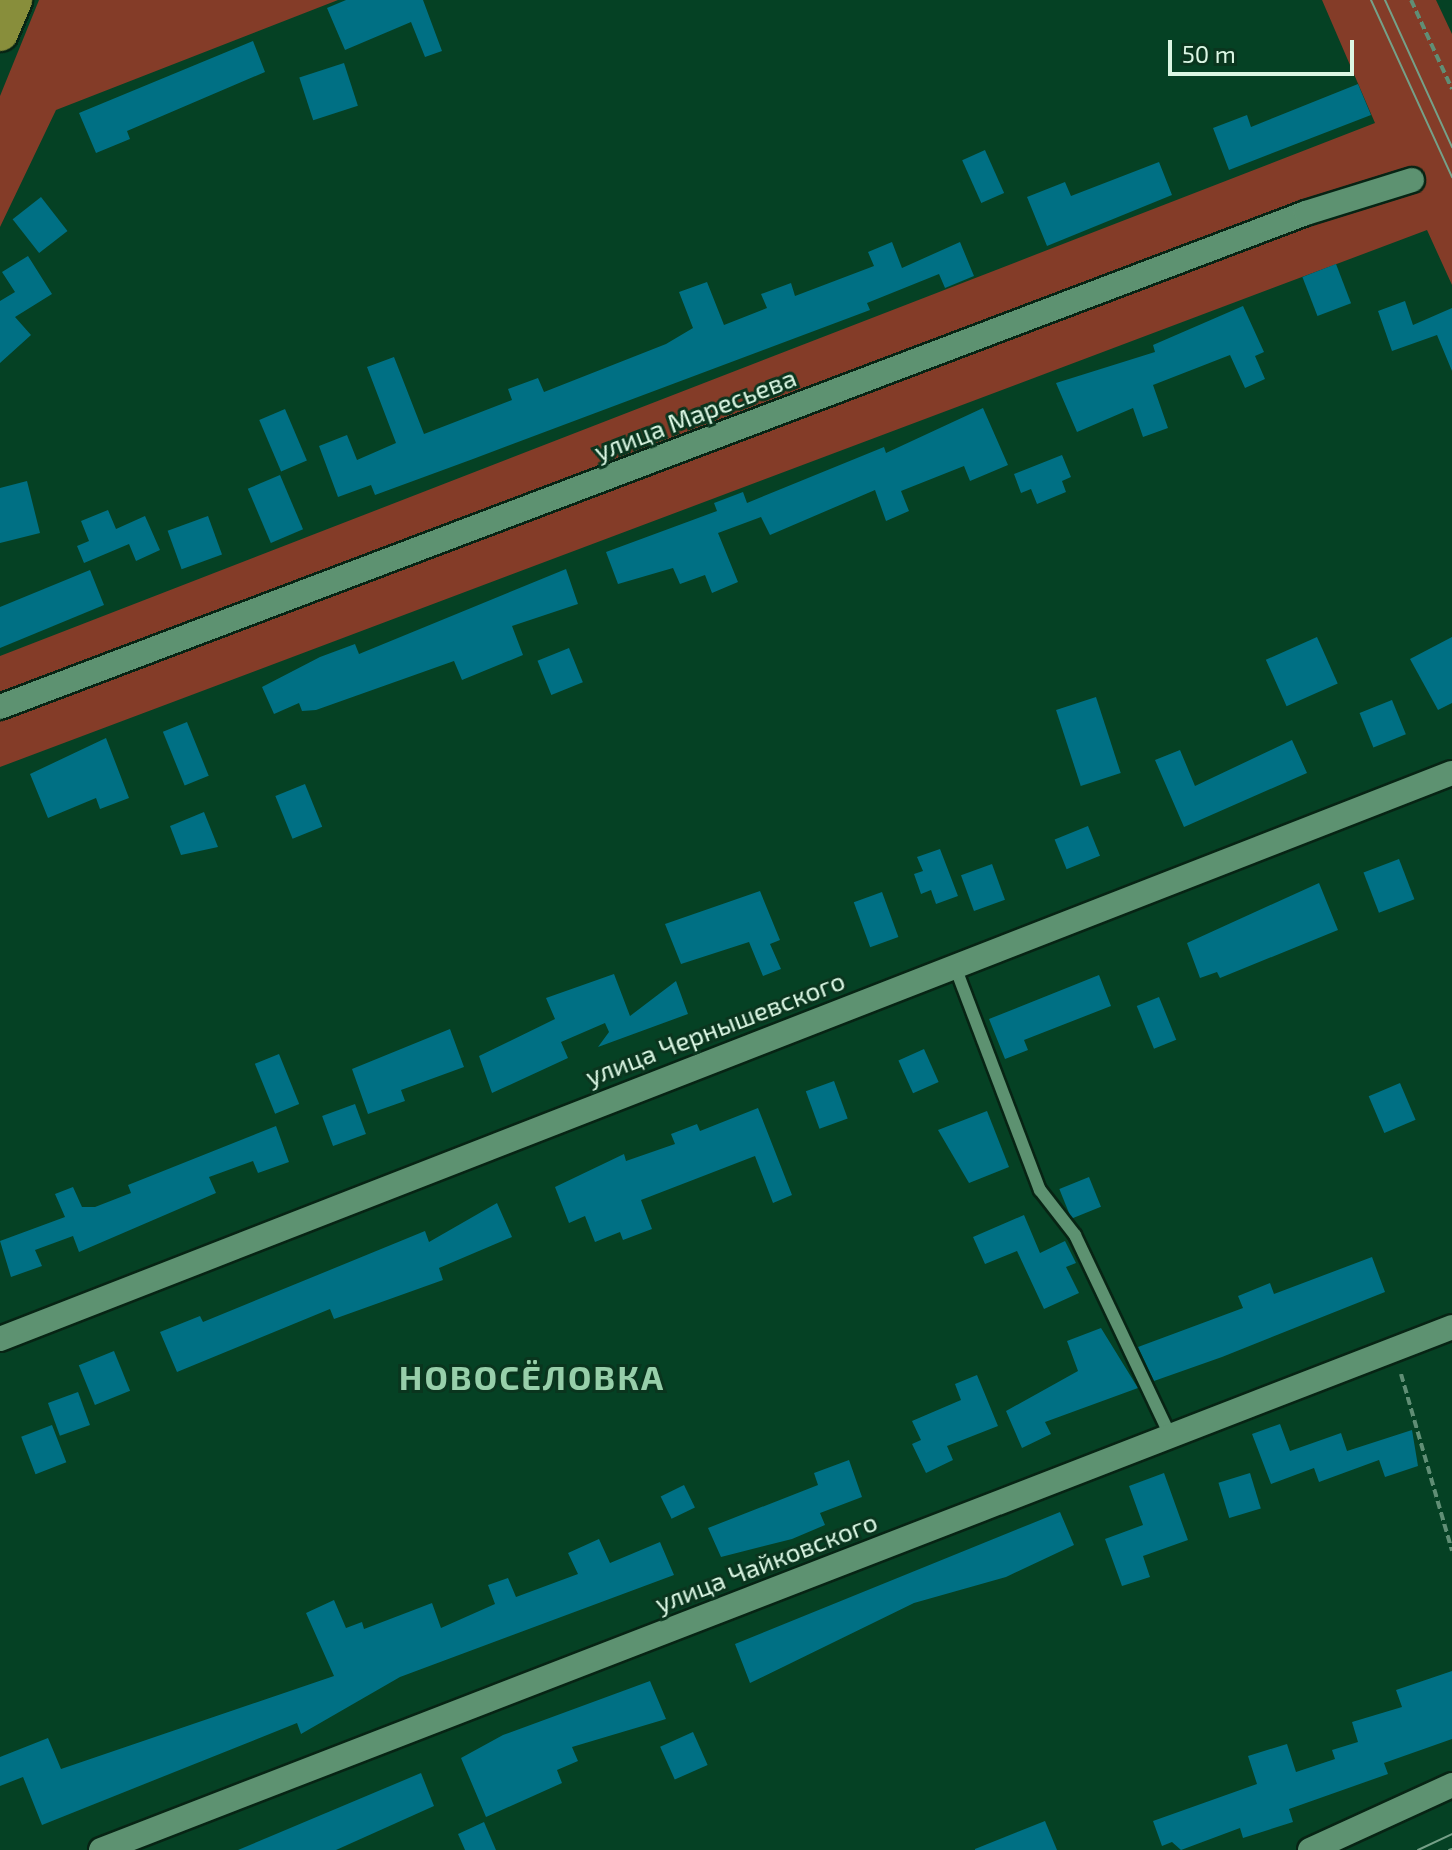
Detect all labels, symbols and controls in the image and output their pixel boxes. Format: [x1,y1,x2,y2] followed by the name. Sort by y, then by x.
[1172,24,1358,74] scale bar
[1182,39,1236,68] text: 50 m
[590,361,800,467] street label: улица Маресьева
[581,964,849,1092] street label: улица Чернышевского
[399,1357,665,1397] district label: НОВОСЁЛОВКА
[651,1505,881,1619] street label: улица Чайковского

